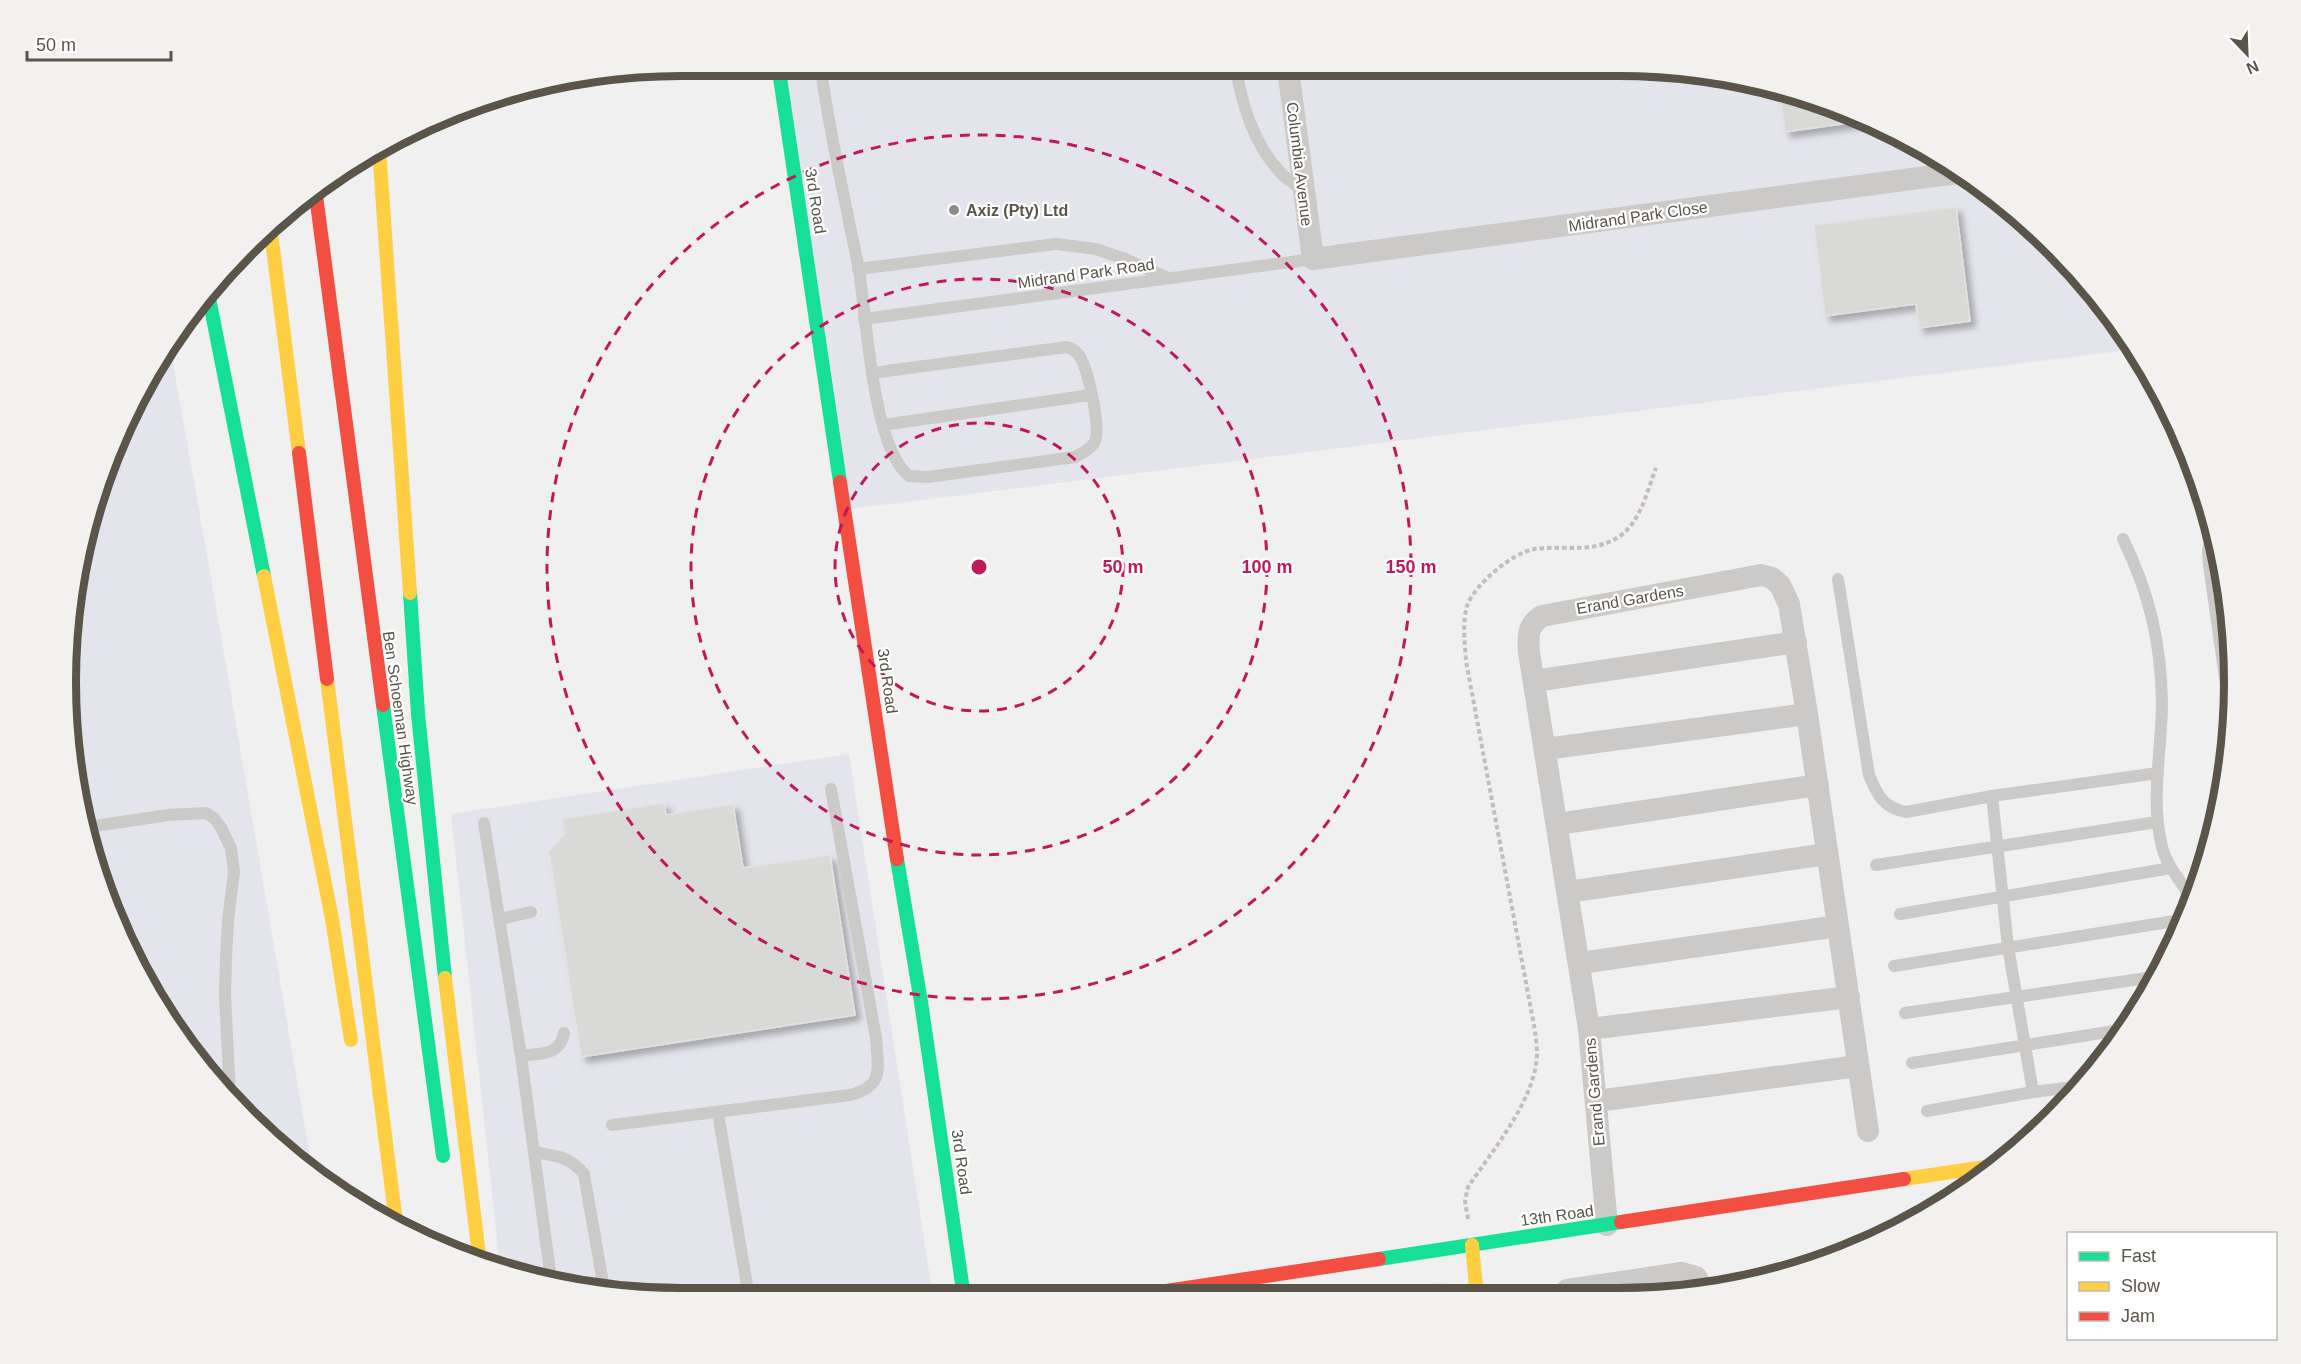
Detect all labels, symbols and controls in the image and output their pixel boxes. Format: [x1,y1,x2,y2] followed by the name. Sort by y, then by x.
[27,24,171,62] scale bar
[2217,24,2277,84] north arrow
[36,35,76,55] text: 50 m
[2244,57,2261,77] text: N
[1283,101,1316,227] street label: Columbia Avenue
[802,167,829,235] street label: 3rd Road
[1567,198,1709,235] street label: Midrand Park Close
[966,202,1068,219] place label: Axiz (Pty) Ltd
[947,203,961,217] marker: Axiz (Pty) Ltd
[1017,255,1156,292] street label: Midrand Park Road
[969,557,989,577] centre of rings
[1102,557,1144,577] text: 50 m
[1241,557,1293,577] text: 100 m
[1385,557,1437,577] text: 150 m
[1575,582,1685,617] street label: Erand Gardens
[380,630,421,806] street label: Ben Schoeman Highway
[875,647,901,715] street label: 3rd Road
[1581,1037,1608,1147] street label: Erand Gardens
[949,1128,975,1196] street label: 3rd Road
[1519,1202,1595,1229] street label: 13th Road
[2067,1232,2277,1340] legend
[2121,1246,2156,1266] text: Fast
[2121,1276,2161,1296] text: Slow
[2121,1306,2155,1326] text: Jam

